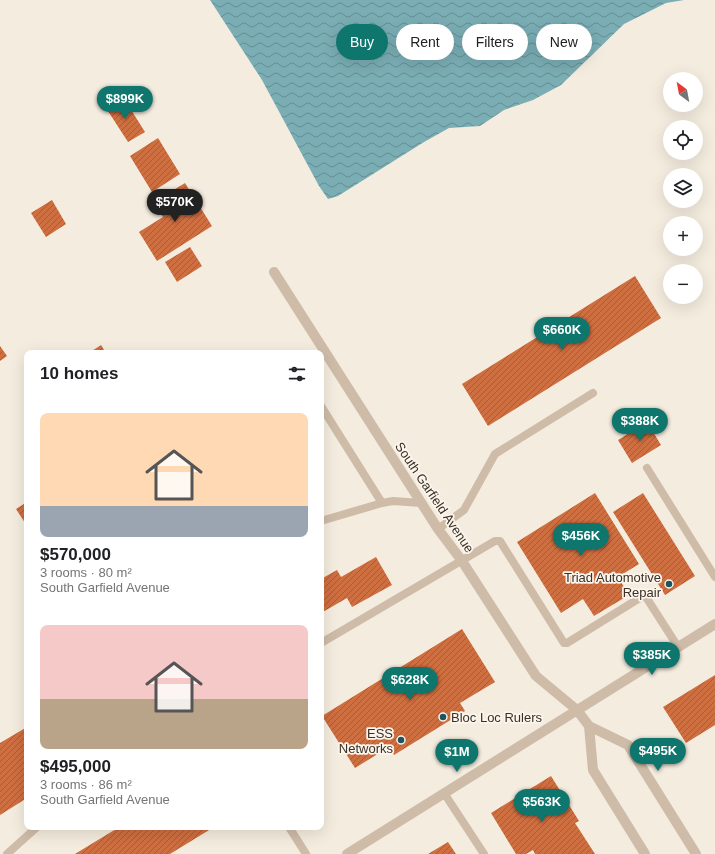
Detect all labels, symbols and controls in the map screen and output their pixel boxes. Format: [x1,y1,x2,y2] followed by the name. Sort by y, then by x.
[336,24,388,60] chip: Buy
[396,24,454,60] chip: Rent
[462,24,528,60] chip: Filters
[536,24,592,60] chip: New
[663,72,703,112] north arrow
[663,72,703,304] map controls
[97,86,153,120] pin: $899K
[106,91,144,106] text: $899K
[663,120,703,160] button: locate
[663,168,703,208] button: layers
[147,189,203,223] pin: $570K
[156,194,194,209] text: $570K
[663,216,703,256] button: +
[663,264,703,304] button: −
[534,317,590,351] pin: $660K
[543,322,581,337] text: $660K
[286,363,308,385] icon: filters
[40,364,118,383] text: 10 homes
[612,408,668,442] pin: $388K
[621,413,659,428] text: $388K
[138,439,210,511] icon: home
[392,439,477,555] street label: South Garfield Avenue
[553,523,609,557] pin: $456K
[562,528,600,543] text: $456K
[40,545,111,564] text: $570,000
[40,565,132,580] text: 3 rooms · 80 m²
[564,570,662,600] place label: Triad Automotive Repair
[664,579,674,589] marker: Triad Automotive Repair
[40,580,170,595] text: South Garfield Avenue
[624,642,680,676] pin: $385K
[633,647,671,662] text: $385K
[138,651,210,723] icon: home
[382,667,438,701] pin: $628K
[391,672,429,687] text: $628K
[451,710,543,725] place label: Bloc Loc Rulers
[438,712,448,722] marker: Bloc Loc Rulers
[339,726,393,756] place label: ESS Networks
[396,735,406,745] marker: ESS Networks
[630,738,686,772] pin: $495K
[438,739,476,773] pin: $1M
[639,743,677,758] text: $495K
[444,744,470,759] text: $1M
[40,757,111,776] text: $495,000
[40,777,132,792] text: 3 rooms · 86 m²
[514,789,570,823] pin: $563K
[40,792,170,807] text: South Garfield Avenue
[523,794,561,809] text: $563K

